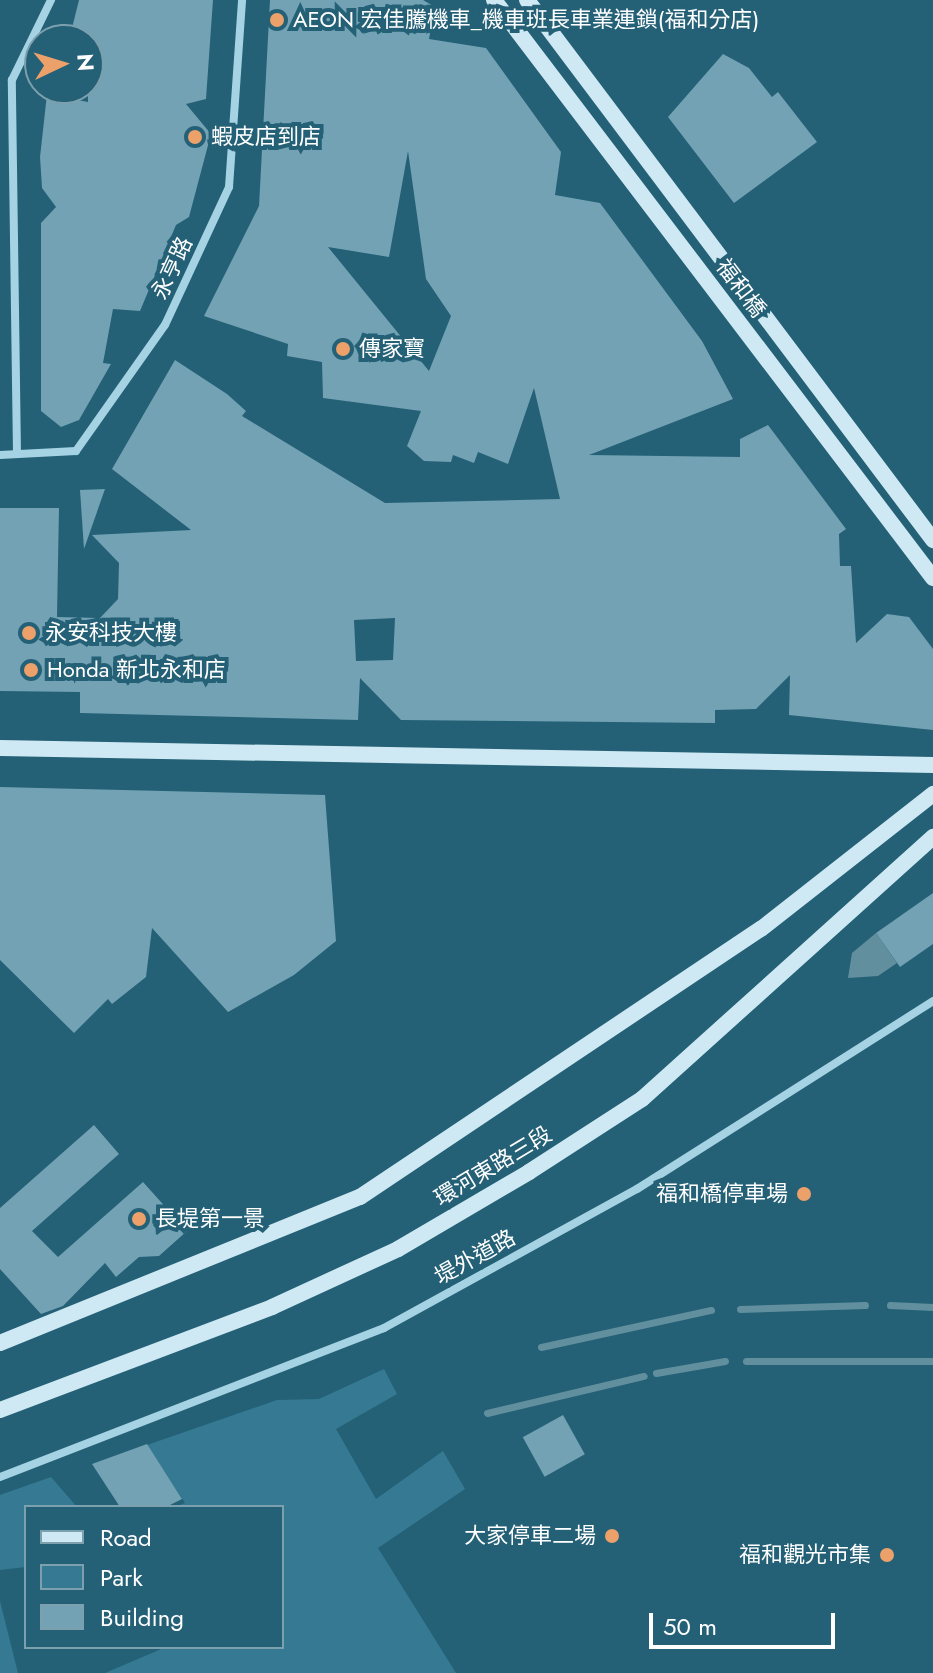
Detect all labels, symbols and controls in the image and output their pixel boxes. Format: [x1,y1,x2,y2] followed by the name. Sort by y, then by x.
[293,7,759,33] place label: AEON 宏佳騰機車_機車班長車業連鎖(福和分店)
[268,11,286,29] marker: AEON 宏佳騰機車_機車班長車業連鎖(福和分店)
[24,24,104,104] north arrow
[69,53,103,72] text: N
[211,124,321,150] place label: 蝦皮店到店
[186,128,204,146] marker: 蝦皮店到店
[146,233,198,303] street label: 永亨路
[711,254,771,322] street label: 福和橋
[359,336,425,362] place label: 傳家寶
[334,340,352,358] marker: 傳家寶
[45,620,177,646] place label: 永安科技大樓
[20,624,38,642] marker: 永安科技大樓
[47,657,226,683] place label: Honda 新北永和店
[22,661,40,679] marker: Honda 新北永和店
[430,1121,556,1211] street label: 環河東路三段
[656,1181,788,1207] place label: 福和橋停車場
[795,1185,813,1203] marker: 福和橋停車場
[155,1206,265,1232] place label: 長堤第一景
[130,1210,148,1228] marker: 長堤第一景
[430,1224,520,1290] street label: 堤外道路
[24,1505,284,1649] legend
[100,1520,152,1555] text: Road
[464,1523,596,1549] place label: 大家停車二場
[603,1527,621,1545] marker: 大家停車二場
[739,1542,871,1568] place label: 福和觀光市集
[878,1546,896,1564] marker: 福和觀光市集
[100,1560,143,1595] text: Park
[653,1597,839,1647] scale bar
[100,1600,184,1635] text: Building
[663,1609,717,1644] text: 50 m

